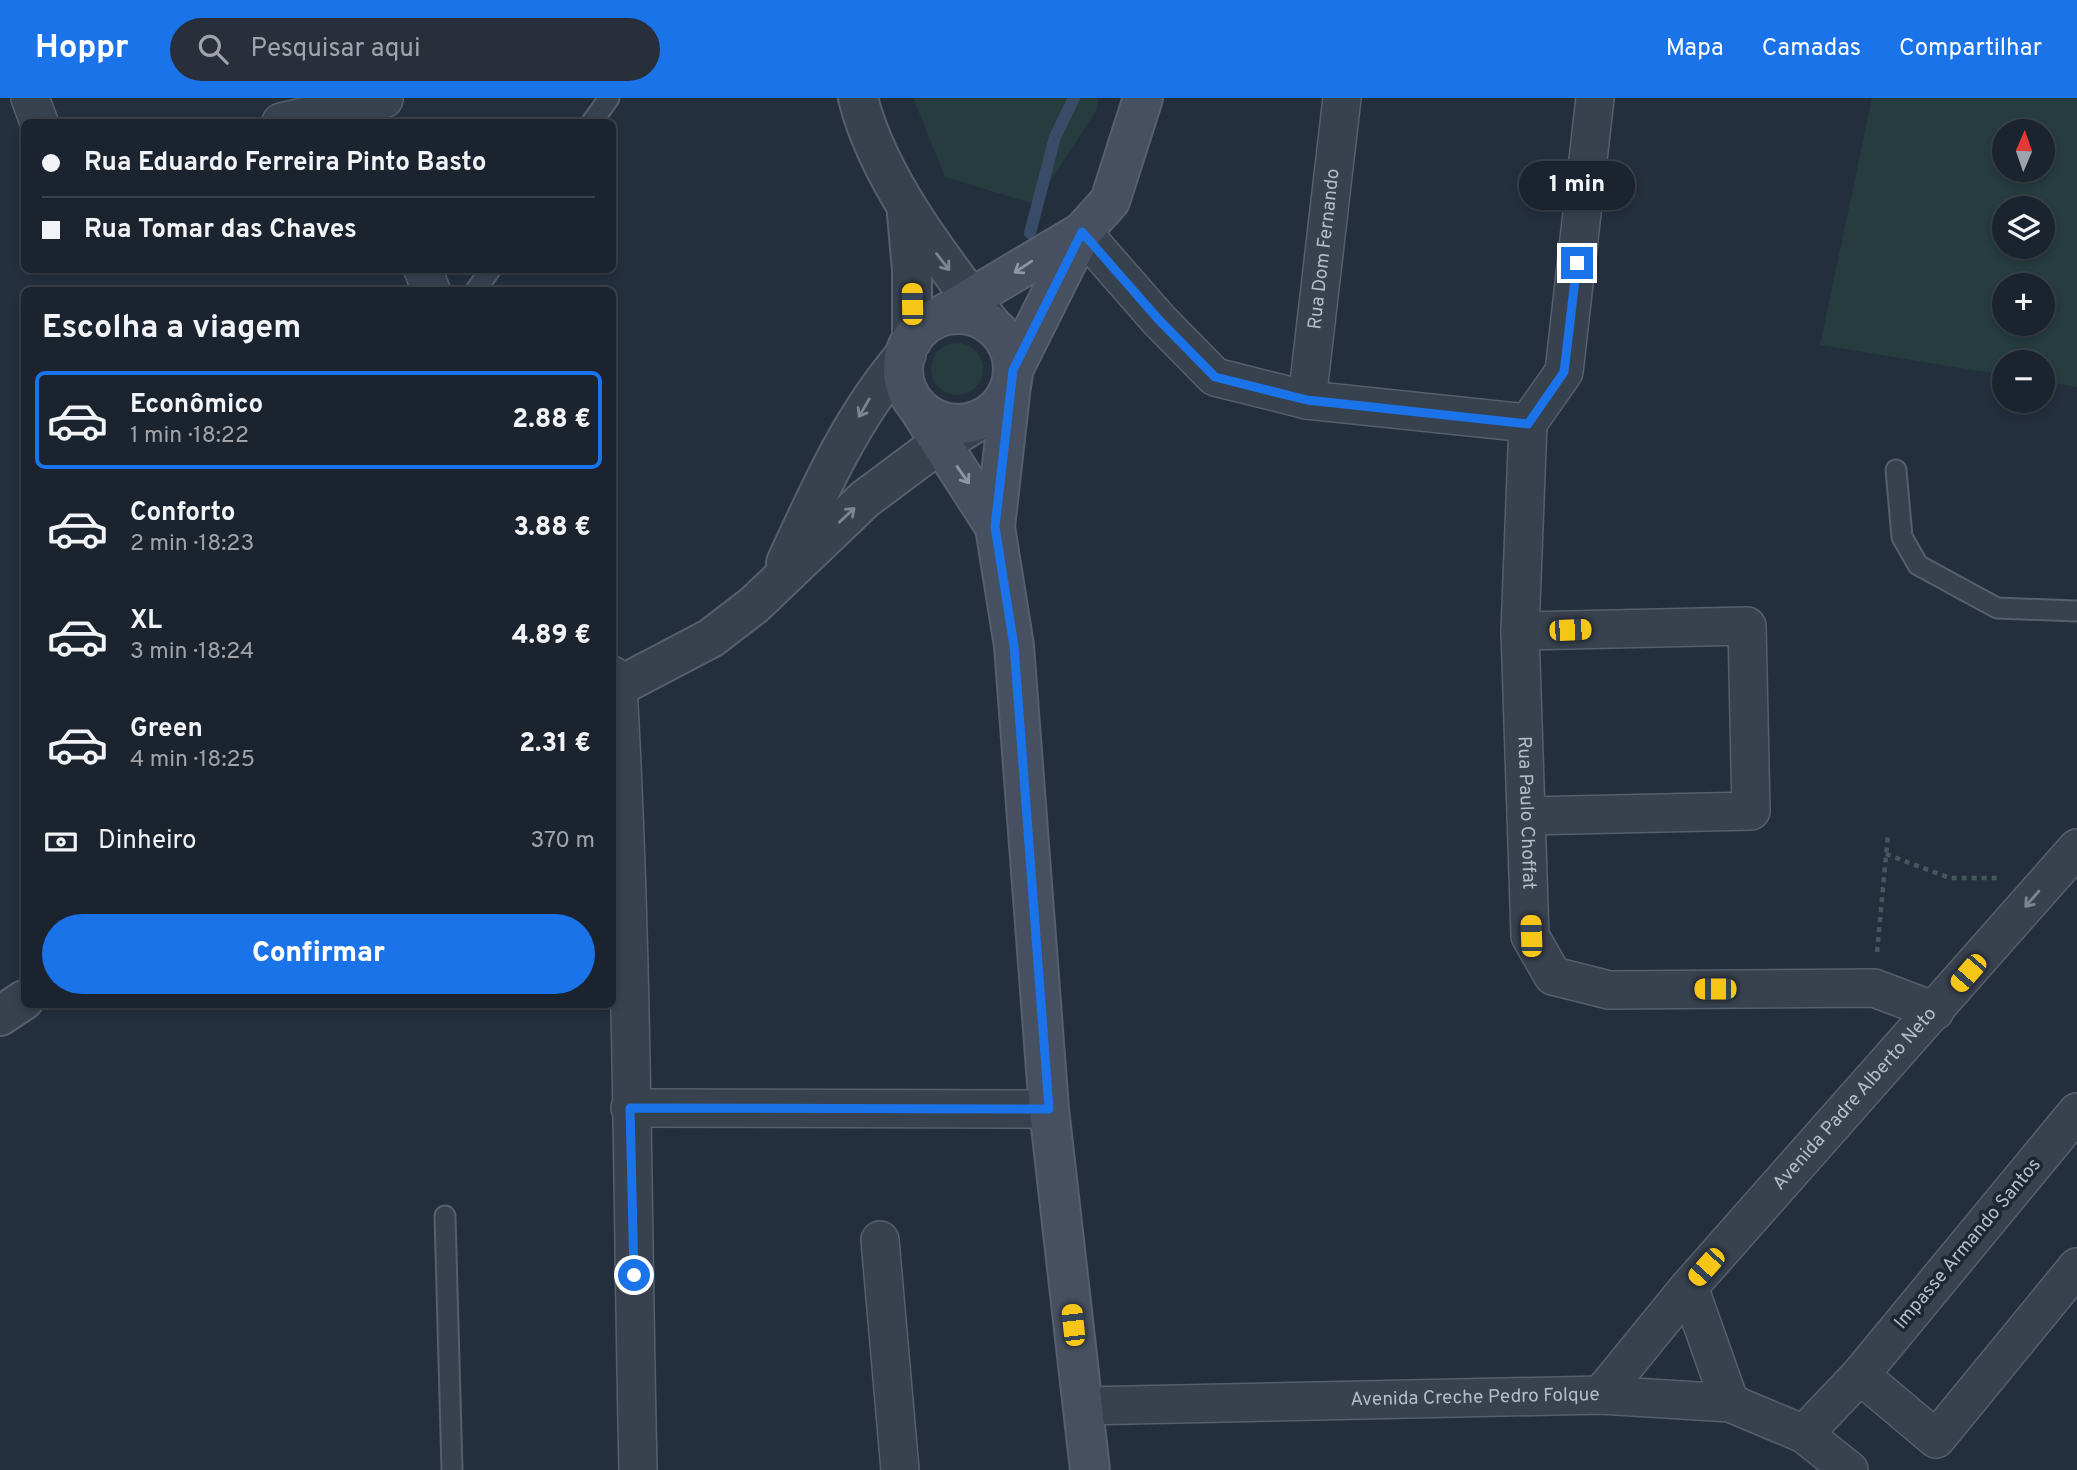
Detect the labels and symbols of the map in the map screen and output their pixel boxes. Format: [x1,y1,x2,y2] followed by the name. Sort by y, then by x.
[1992,119,2054,182] north arrow
[1519,162,1635,211] callout: 1 min
[1303,167,1346,331] street label: Rua Dom Fernando
[1561,247,1593,279] route end
[935,253,950,271] one-way arrow
[1014,260,1033,274] one-way arrow
[902,283,923,325] car
[857,397,870,418] one-way arrow
[956,465,970,485] one-way arrow
[838,507,856,523] one-way arrow
[1549,619,1592,641] car
[1511,736,1540,890] street label: Rua Paulo Choffat
[2024,890,2040,908] one-way arrow
[1520,915,1543,957] car
[1947,950,1990,996] car
[1695,979,1737,1000] car
[1768,1003,1942,1196] street label: Avenida Padre Alberto Neto
[1889,1154,2047,1334] street label: Impasse Armando Santos
[1685,1244,1728,1290] car
[618,1259,650,1291] route start
[1061,1303,1086,1347] car
[1350,1383,1600,1412] street label: Avenida Creche Pedro Folque

